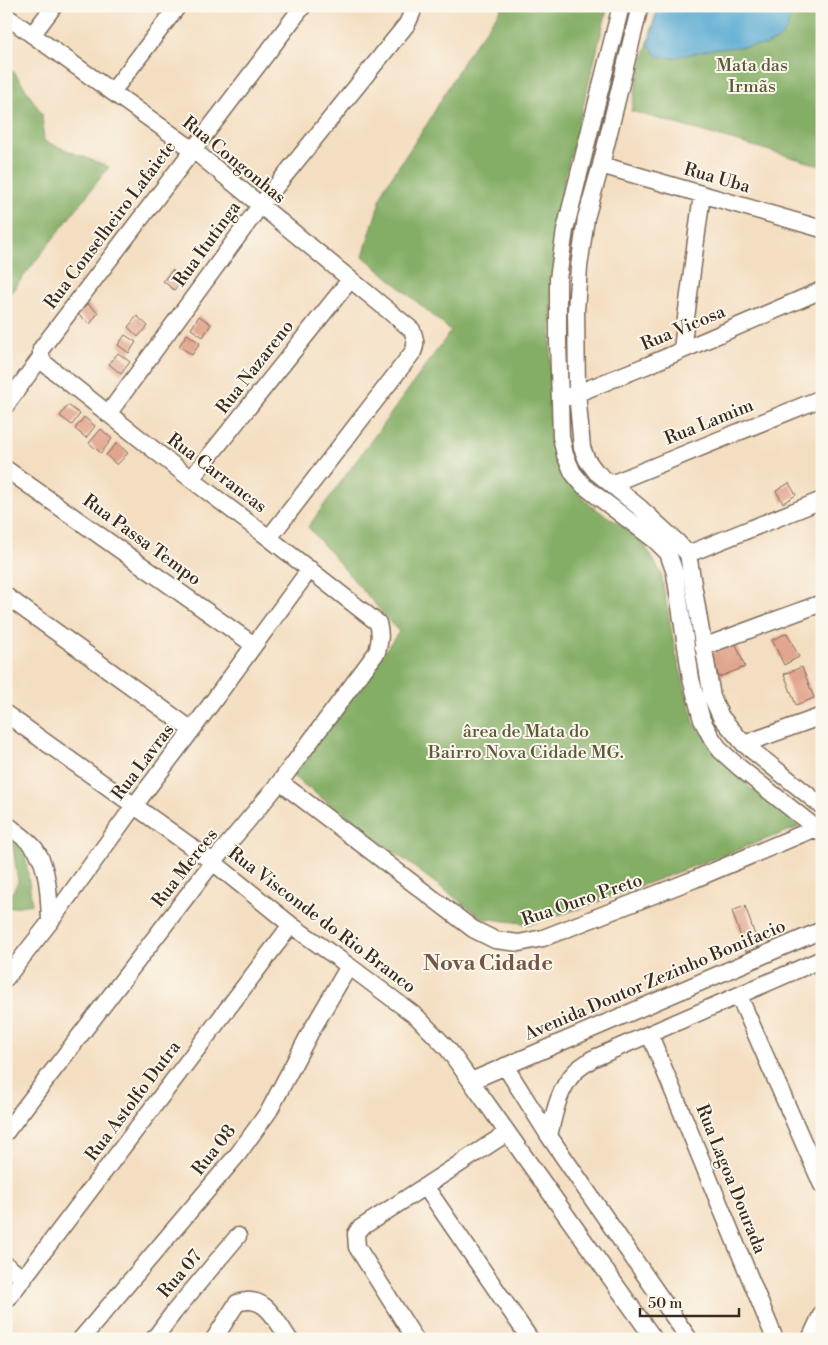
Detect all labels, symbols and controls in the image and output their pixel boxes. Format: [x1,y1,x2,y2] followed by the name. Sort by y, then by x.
[716,54,788,98] park label: Mata das Irmãs
[178,111,291,209] street label: Rua Congonhas
[39,136,181,314] street label: Rua Conselheiro Lafaiete
[681,158,754,199] street label: Rua Uba
[168,196,246,291] street label: Rua Itutinga
[637,300,730,356] street label: Rua Vicosa
[211,315,299,419] street label: Rua Nazareno
[661,394,757,450] street label: Rua Lamim
[163,428,271,518] street label: Rua Carrancas
[78,489,206,591] street label: Rua Passa Tempo
[107,719,179,805] street label: Rua Lavras
[427,720,624,764] park label: ârea de Mata do Bairro Nova Cidade MG.
[147,824,223,912] street label: Rua Merces
[223,842,421,998] street label: Rua Visconde do Rio Branco
[518,869,646,931] street label: Rua Ouro Preto
[520,914,789,1046] street label: Avenida Doutor Zezinho Bonifacio
[423,950,553,977] district label: Nova Cidade
[80,1036,186,1166] street label: Rua Astolfo Dutra
[690,1101,772,1258] street label: Rua Lagoa Dourada
[187,1120,241,1180] street label: Rua 08
[153,1245,207,1303] street label: Rua 07
[640,1285,739,1317] scale bar
[648,1294,682,1313] text: 50 m

